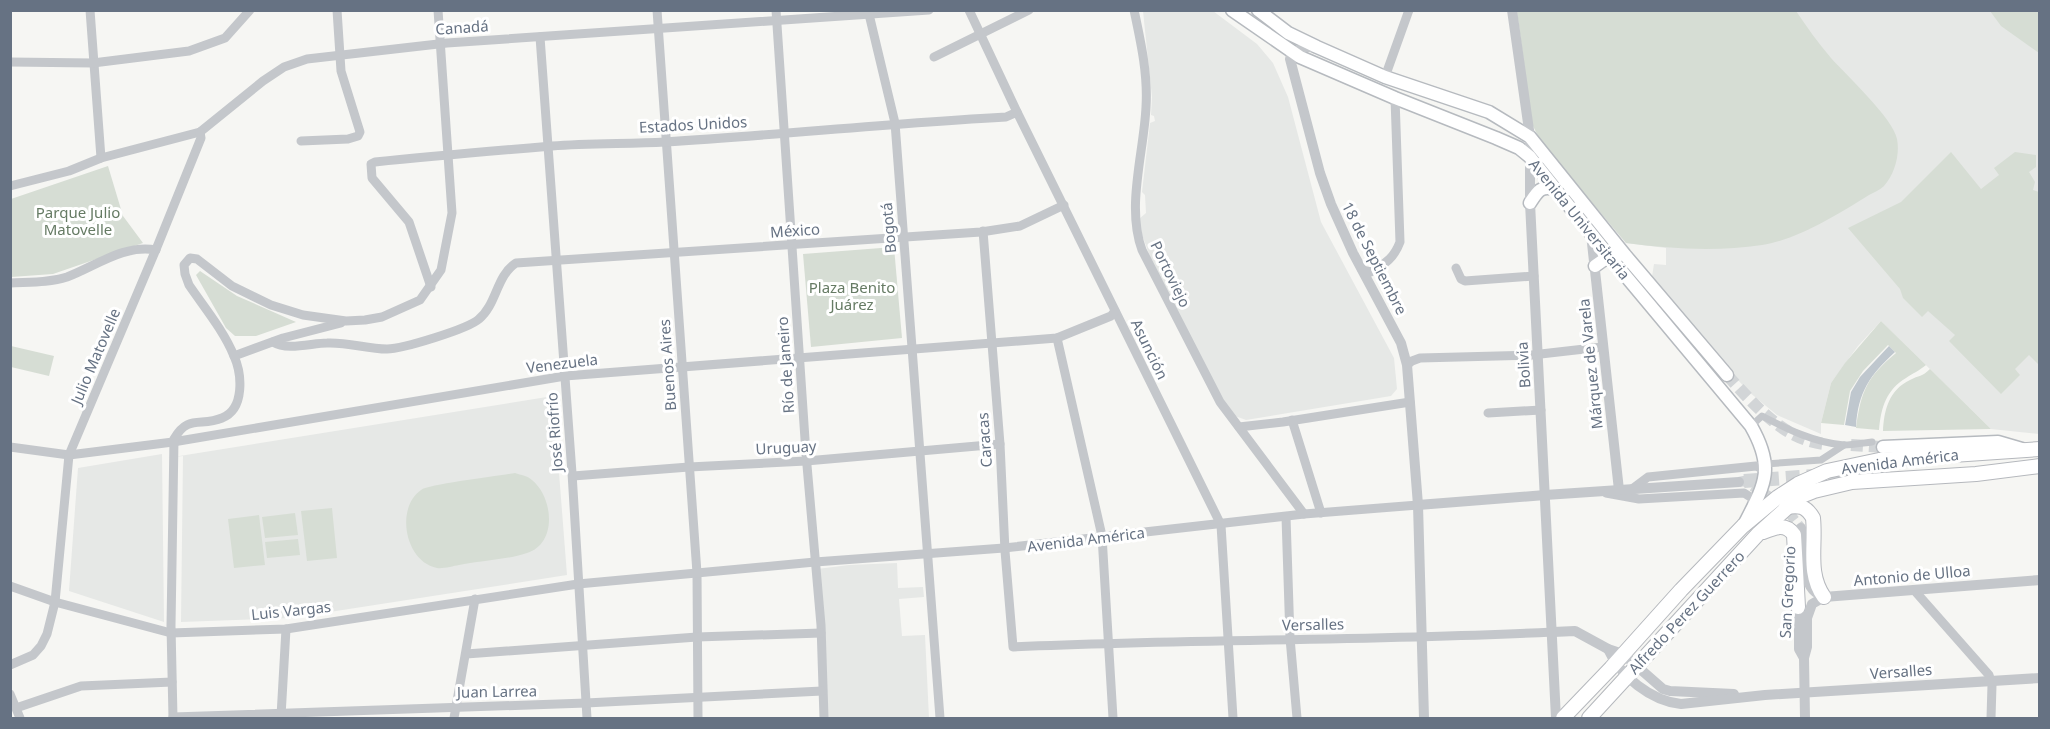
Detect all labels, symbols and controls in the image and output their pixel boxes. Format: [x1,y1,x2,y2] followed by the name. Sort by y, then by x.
[435,15,489,39] street label: Canadá
[638,111,748,137] street label: Estados Unidos
[1525,154,1635,284] street label: Avenida Universitaria
[1338,198,1412,318] street label: 18 de Septiembre
[36,202,120,239] park label: Parque Julio Matovelle
[876,202,900,254] street label: Bogotá
[769,218,821,242] street label: México
[1146,238,1196,310] street label: Portoviejo
[809,277,895,314] park label: Plaza Benito Juárez
[1573,298,1607,430] street label: Márquez de Varela
[65,305,124,409] street label: Julio Matovelle
[772,316,798,414] street label: Río de Janeiro
[1127,316,1173,382] street label: Asunción
[654,318,680,412] street label: Buenos Aires
[1511,341,1535,389] street label: Bolivia
[525,349,599,377] street label: Venezuela
[541,392,567,474] street label: José Riofrío
[972,412,996,468] street label: Caracas
[755,435,817,459] street label: Uruguay
[1840,444,1960,478] street label: Avenida América
[1026,522,1146,556] street label: Avenida América
[1775,545,1799,639] street label: San Gregorio
[1623,546,1749,678] street label: Alfredo Perez Guerrero
[1853,560,1971,590] street label: Antonio de Ulloa
[250,596,332,624] street label: Luis Vargas
[1282,613,1344,635] street label: Versalles
[1869,659,1933,683] street label: Versalles
[455,680,537,702] street label: Juan Larrea

